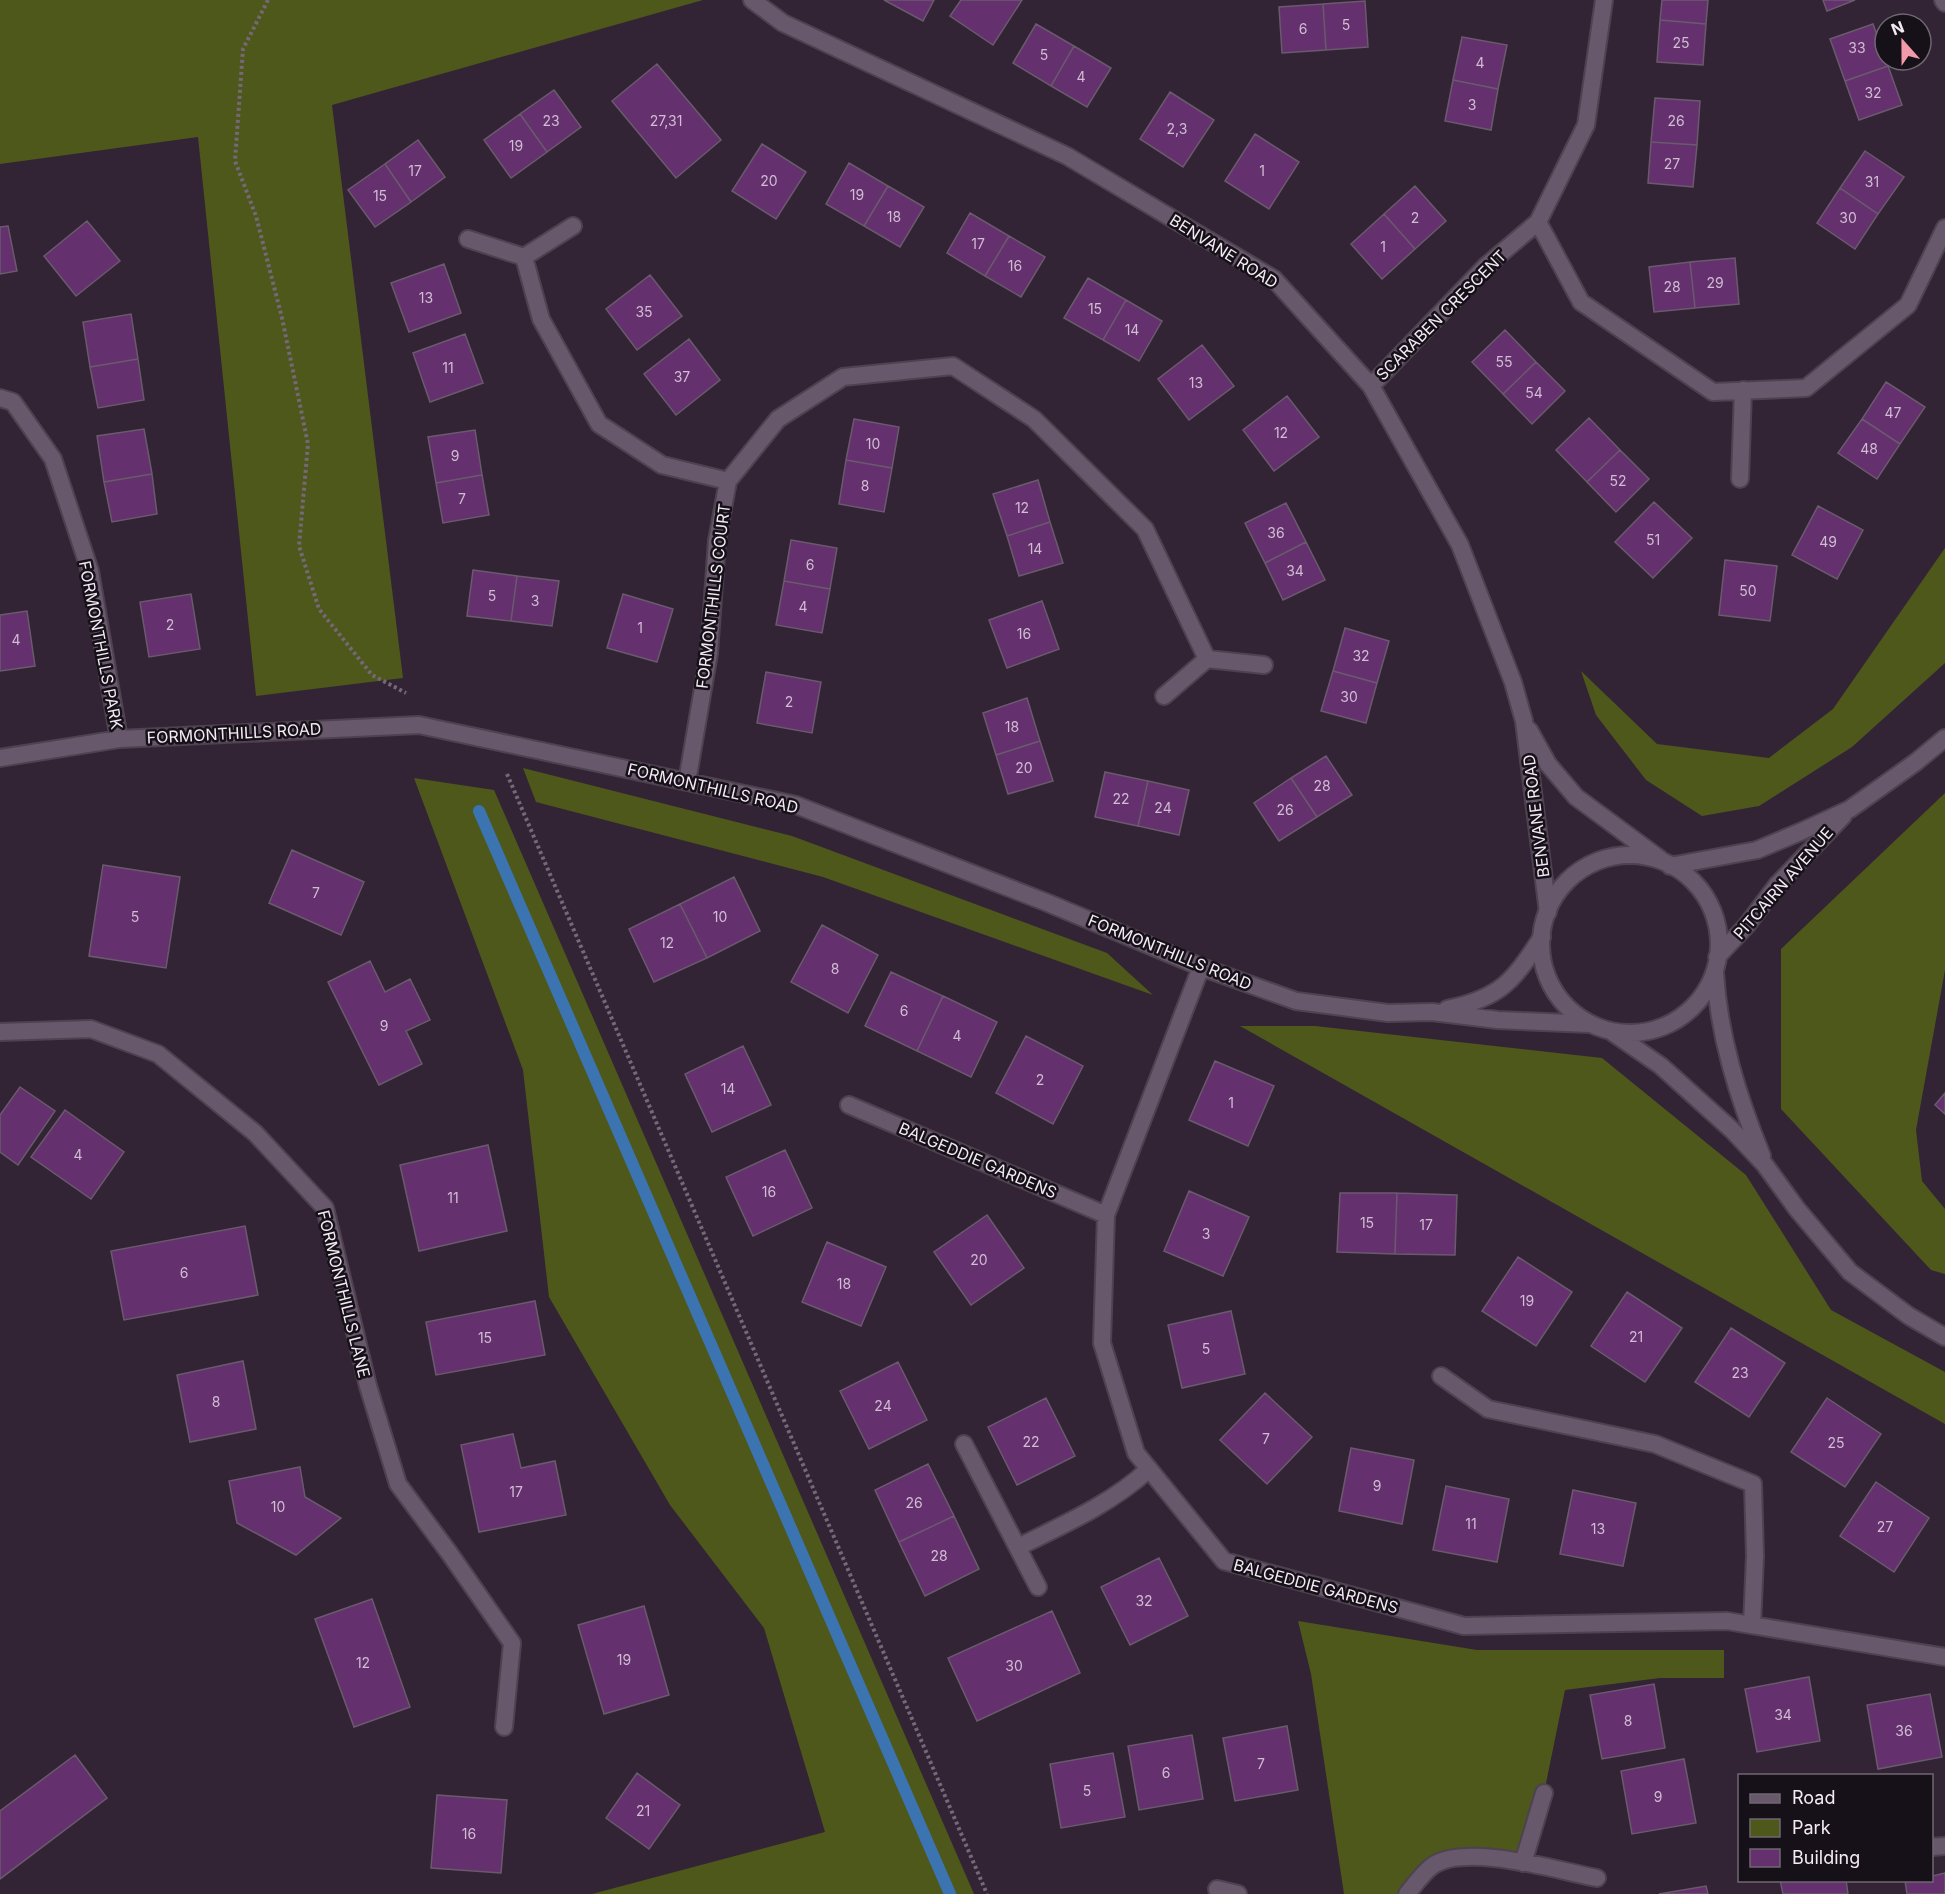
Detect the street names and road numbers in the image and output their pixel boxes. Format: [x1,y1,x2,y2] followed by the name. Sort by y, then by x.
[1166,210,1282,292] street label: BENVANE ROAD
[1372,246,1510,384] street label: SCARABEN CRESCENT
[692,502,734,690] street label: FORMONTHILLS COURT
[75,559,127,731] street label: FORMONTHILLS PARK
[146,718,322,748] street label: FORMONTHILLS ROAD
[1519,753,1553,879] street label: BENVANE ROAD
[626,759,800,817] street label: FORMONTHILLS ROAD
[1729,823,1837,943] street label: PITCAIRN AVENUE
[1085,910,1255,994] street label: FORMONTHILLS ROAD
[896,1118,1060,1202] street label: BALGEDDIE GARDENS
[314,1208,374,1380] street label: FORMONTHILLS LANE
[1232,1554,1400,1618] street label: BALGEDDIE GARDENS

